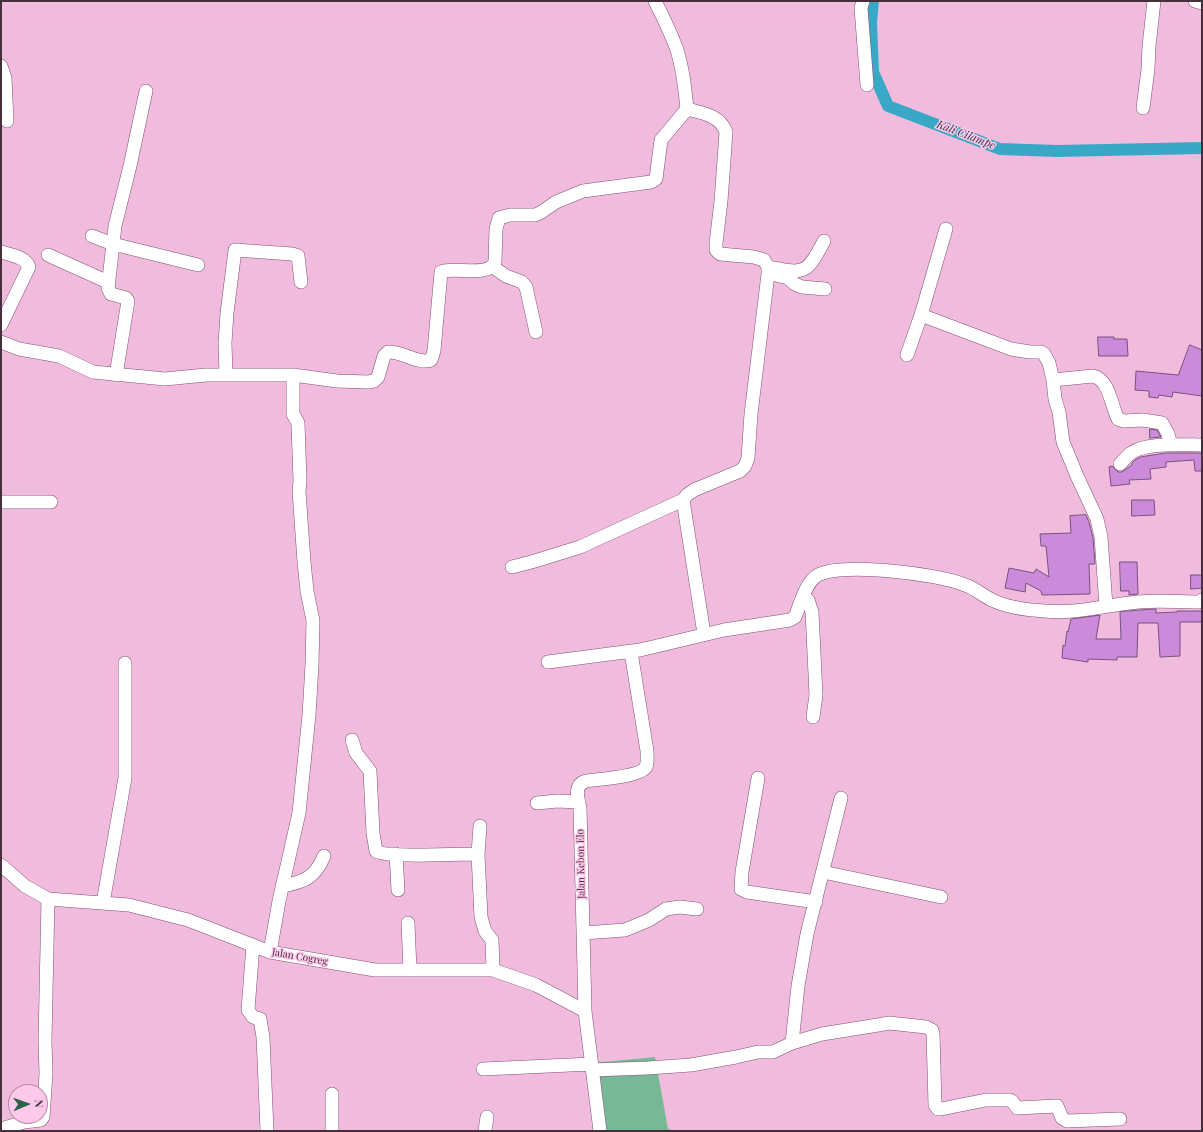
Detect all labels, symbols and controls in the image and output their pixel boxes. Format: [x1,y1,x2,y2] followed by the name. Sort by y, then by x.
[935,118,997,152] water label: Kali Cilampe
[574,829,588,899] street label: Jalan Kebon Elo
[271,946,329,968] street label: Jalan Cogreg
[8,1084,48,1124] north arrow
[32,1099,47,1108] text: N

